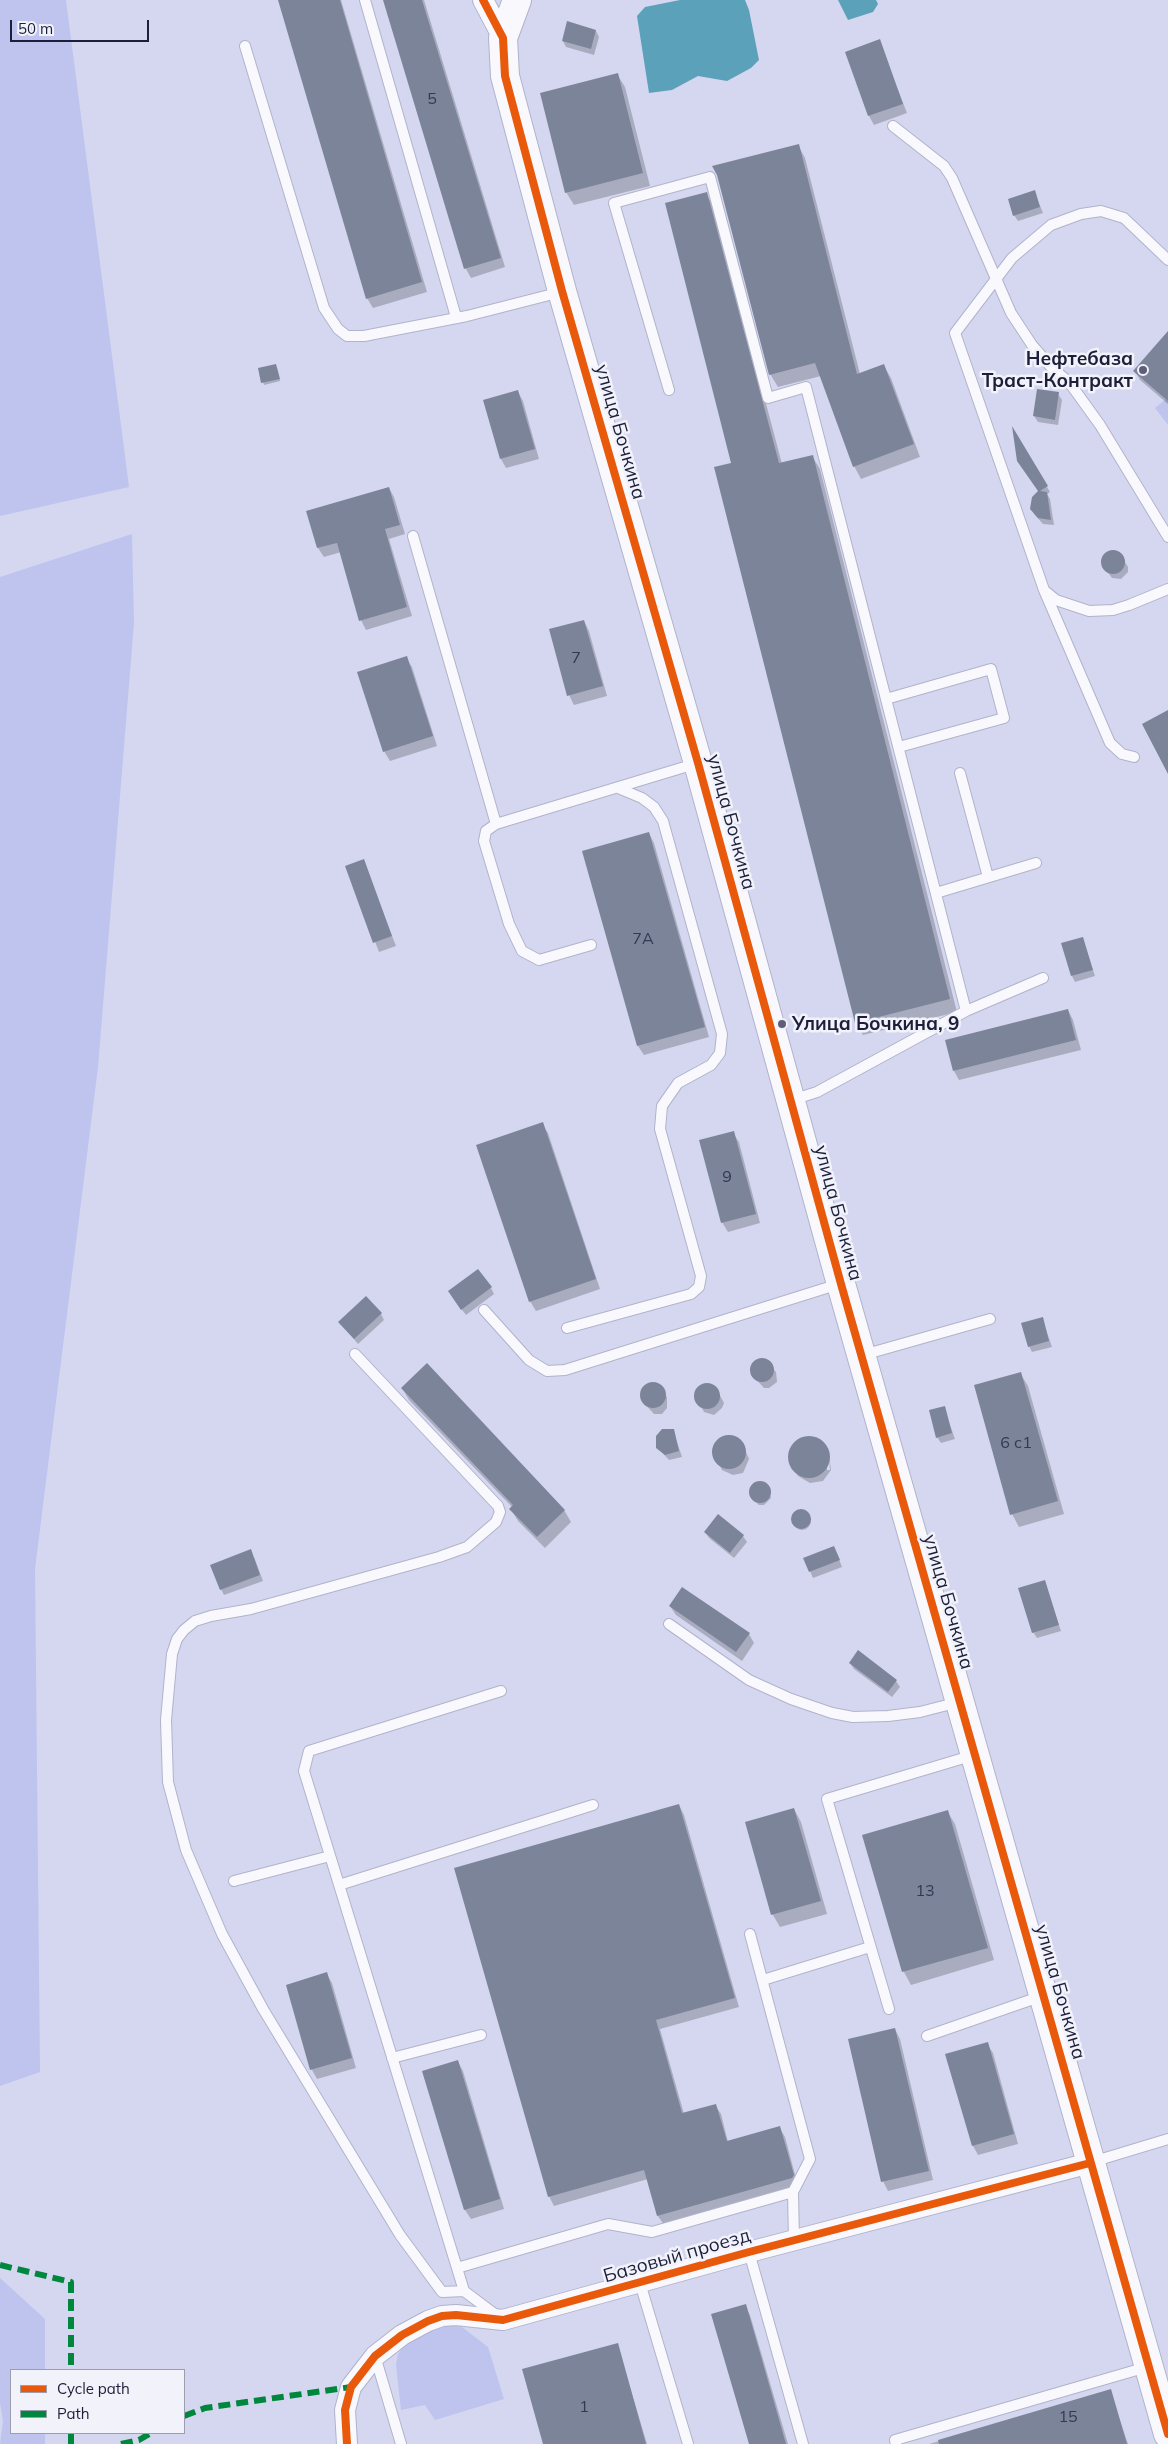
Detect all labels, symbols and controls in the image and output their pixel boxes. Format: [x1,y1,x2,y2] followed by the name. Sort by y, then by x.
[12,10,151,42] scale bar
[18,19,53,38] text: 50 m
[427,89,437,109] house number: 5
[982,348,1133,392] place label: Нефтебаза Траст-Контракт
[590,362,650,502] street label: улица Бочкина
[1137,364,1149,376] marker: Нефтебаза Траст-Контракт
[571,648,581,668] house number: 7
[702,752,760,892] street label: улица Бочкина
[632,929,654,949] house number: 7А
[792,1013,959,1035] place label: Улица Бочкина, 9
[776,1018,788,1030] marker: Улица Бочкина, 9
[809,1143,867,1283] street label: улица Бочкина
[722,1167,732,1187] house number: 9
[1000,1433,1032,1453] house number: 6 с1
[918,1532,978,1672] street label: улица Бочкина
[915,1881,935,1901] house number: 13
[1030,1922,1090,2062] street label: улица Бочкина
[601,2224,753,2288] street label: Базовый проезд
[10,2369,185,2434] legend
[57,2379,130,2398] text: Cycle path
[579,2397,589,2417] house number: 1
[57,2404,89,2423] text: Path
[1058,2407,1078,2427] house number: 15

